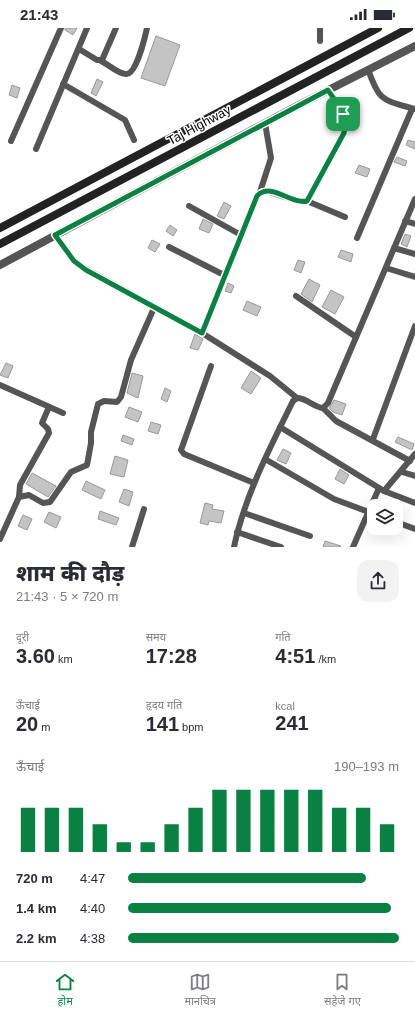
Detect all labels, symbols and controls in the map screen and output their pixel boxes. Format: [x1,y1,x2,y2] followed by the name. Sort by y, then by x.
[20,6,58,23] text: 21:43
[326,97,360,131] pin
[165,102,234,148] street label: Taj Highway
[332,103,354,125] icon: arrive
[367,499,403,535] map controls
[367,499,403,535] button: layers
[357,560,399,602] button: share
[16,561,124,586] text: शाम की दौड़
[16,589,118,604] text: 21:43 · 5 × 720 m
[16,631,29,643] text: दूरी
[146,631,166,643] text: समय
[275,631,291,643] text: गति
[16,645,55,667] text: 3.60
[146,645,197,667] text: 17:28
[275,645,315,667] text: 4:51
[55,653,73,665] text: km
[315,653,336,665] text: /km
[16,699,40,711] text: ऊँचाई
[146,699,182,711] text: हृदय गति
[275,700,295,712] text: kcal
[275,712,309,734] text: 241
[16,713,38,735] text: 20
[146,713,179,735] text: 141
[38,721,50,733] text: m
[179,721,204,733] text: bpm
[16,759,44,774] text: ऊँचाई
[334,759,399,774] text: 190–193 m
[16,871,53,886] text: 720 m
[80,871,105,886] text: 4:47
[16,901,56,916] text: 1.4 km
[80,901,105,916] text: 4:40
[16,931,56,946] text: 2.2 km
[80,931,105,946] text: 4:38
[54,971,76,1009] tab: होम
[184,971,216,1009] tab: मानचित्र
[324,971,361,1009] tab: सहेजे गए

